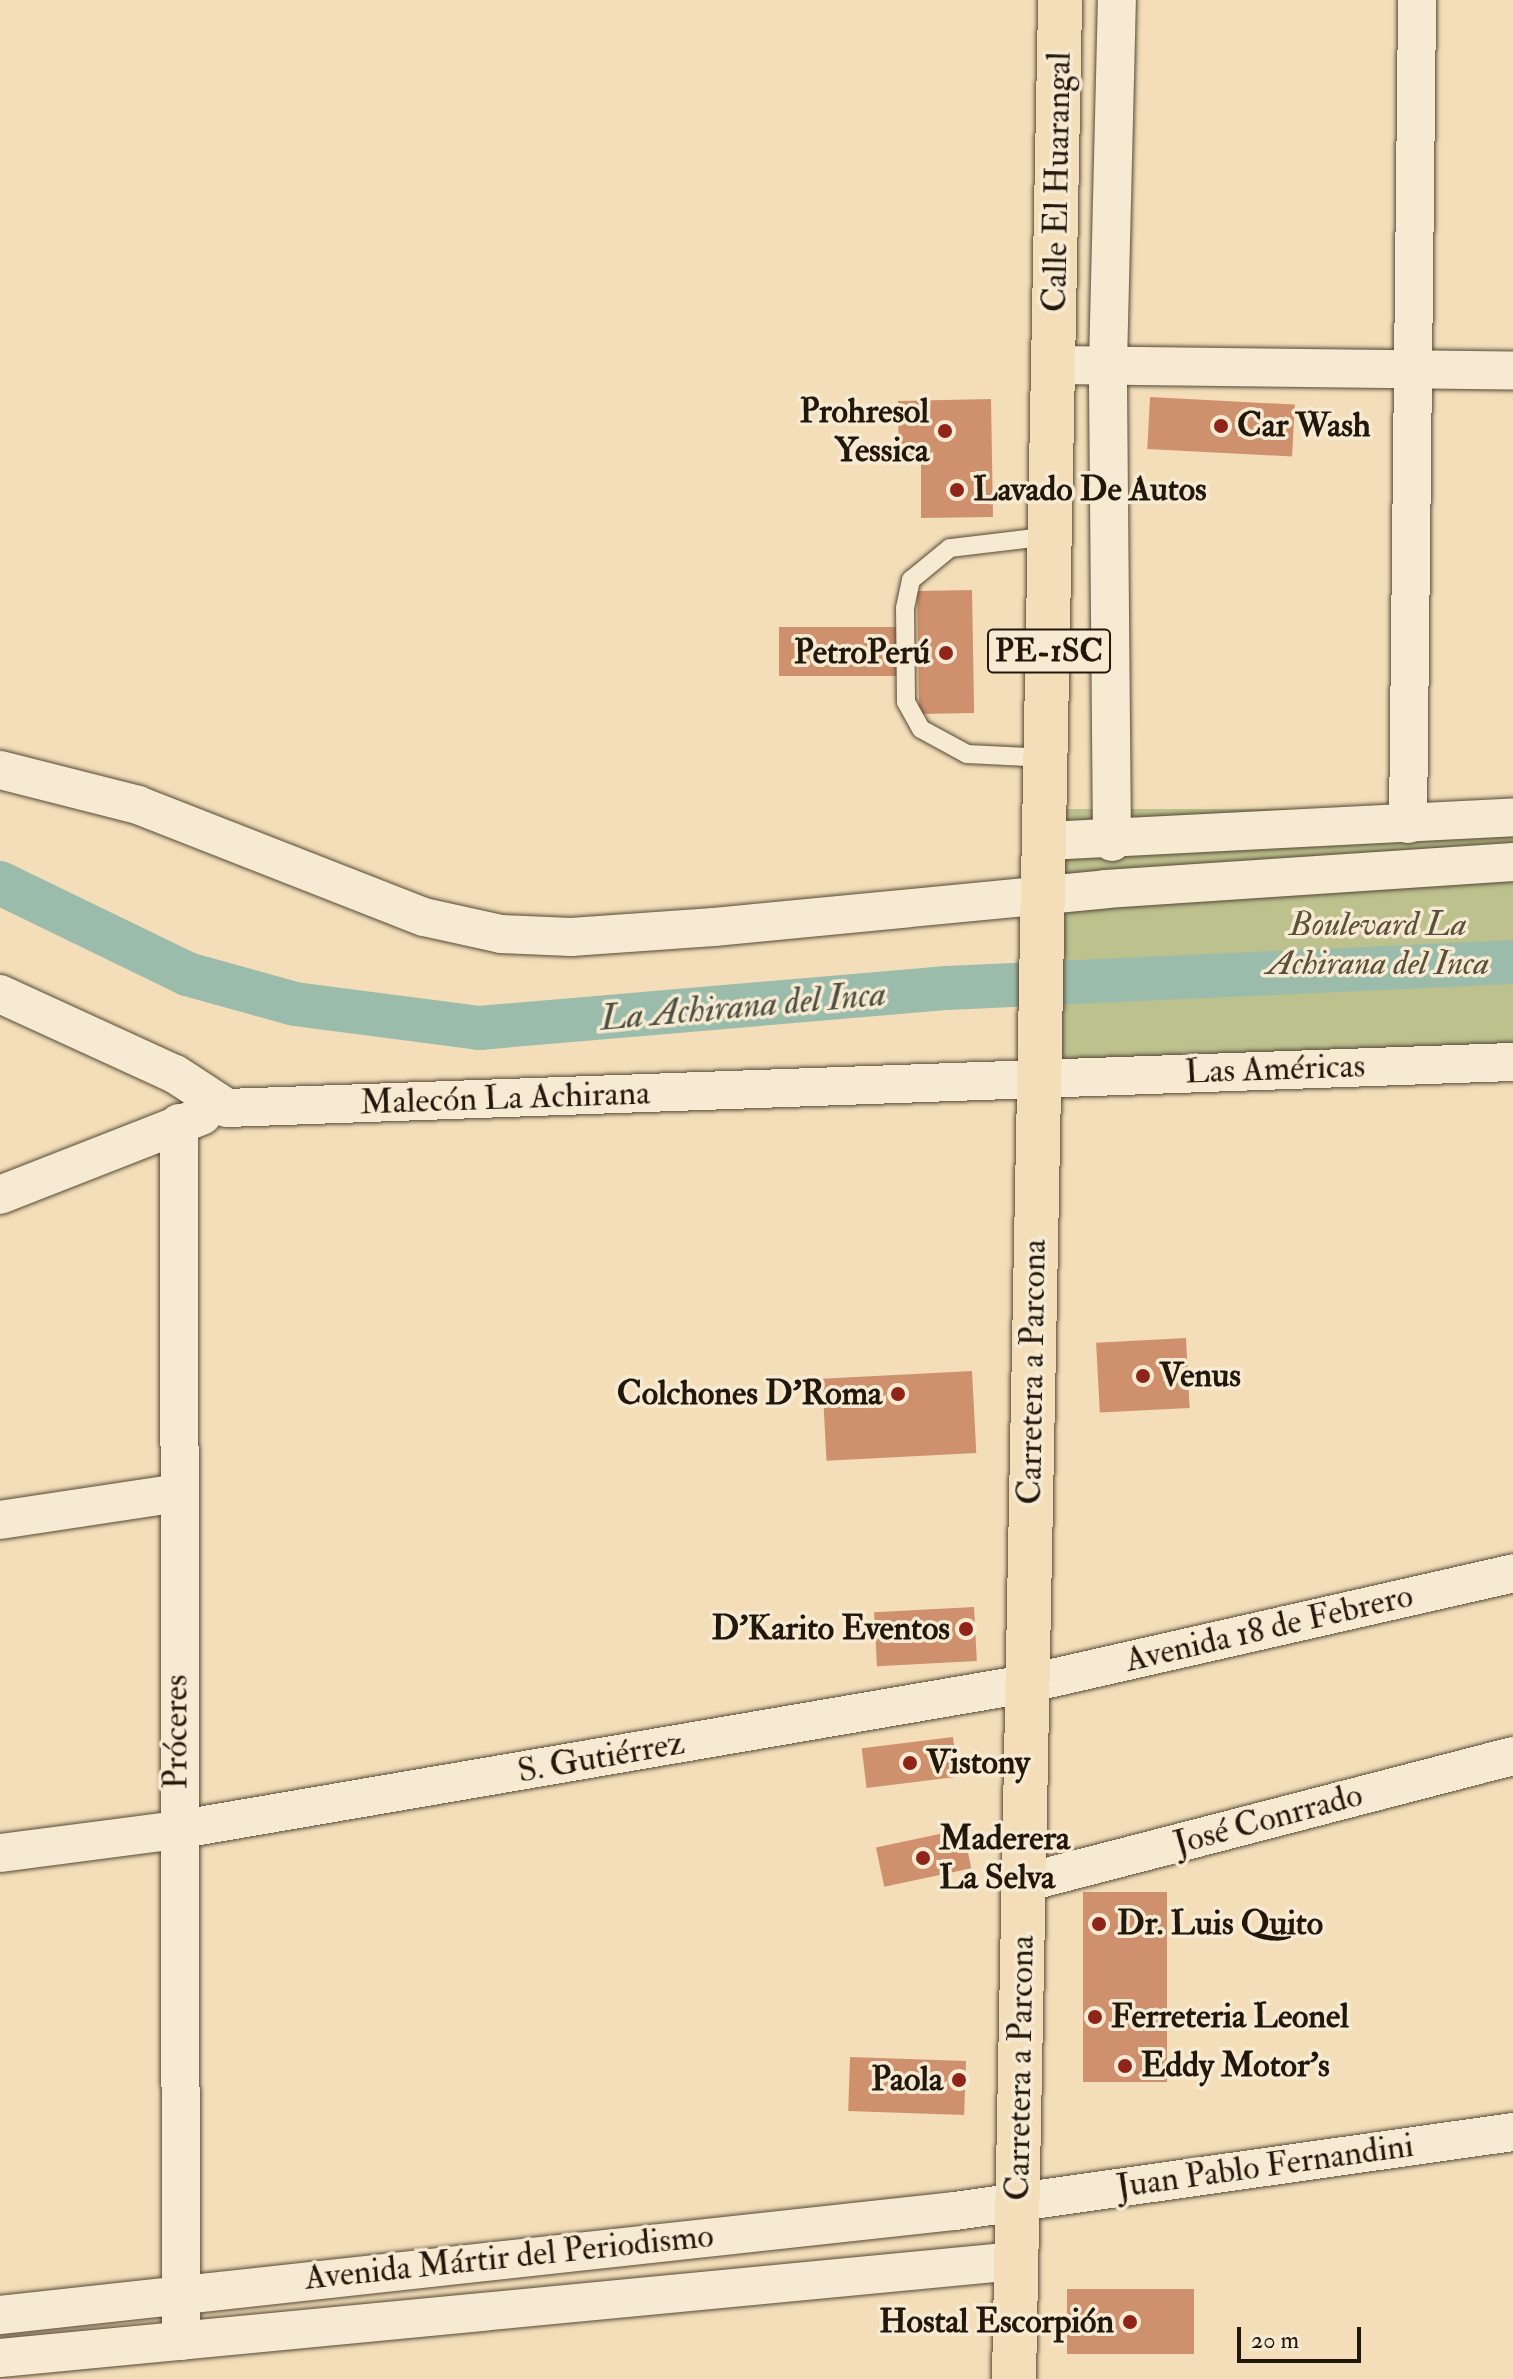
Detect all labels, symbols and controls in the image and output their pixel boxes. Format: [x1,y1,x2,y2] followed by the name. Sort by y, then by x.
[1034,51,1080,313] street label: Calle El Huarangal
[799,391,929,470] place label: Prohresol Yessica
[1237,406,1371,446] place label: Car Wash
[1212,417,1230,435] marker: Car Wash
[936,422,954,440] marker: Prohresol Yessica
[973,470,1207,510] place label: Lavado De Autos
[948,481,966,499] marker: Lavado De Autos
[987,623,1111,679] road number: PE-1SC
[794,633,930,673] place label: PetroPerú
[937,644,955,662] marker: PetroPerú
[1267,904,1489,984] park label: Boulevard La Achirana del Inca
[598,972,888,1040] water label: La Achirana del Inca
[1184,1045,1366,1093] street label: Las Américas
[359,1073,651,1123] street label: Malecón La Achirana
[1009,1239,1055,1505] street label: Carretera a Parcona
[1159,1356,1241,1396] place label: Venus
[1134,1367,1152,1385] marker: Venus
[617,1374,882,1414] place label: Colchones D'Roma
[889,1385,907,1403] marker: Colchones D'Roma
[1121,1575,1417,1681] street label: Avenida 18 de Febrero
[711,1609,950,1649] place label: D'Karito Eventos
[957,1620,975,1638] marker: D'Karito Eventos
[156,1675,196,1789] street label: Próceres
[514,1722,688,1792] street label: S. Gutiérrez
[926,1743,1030,1783] place label: Vistony
[901,1754,919,1772] marker: Vistony
[1169,1774,1367,1864] street label: José Conrrado
[939,1818,1070,1898] place label: Maderera La Selva
[914,1849,932,1867] marker: Maderera La Selva
[1117,1904,1323,1944] place label: Dr. Luis Quito
[1088,1913,1110,1935] marker: Dr. Luis Quito
[997,1935,1043,2201] street label: Carretera a Parcona
[1111,1997,1349,2037] place label: Ferreteria Leonel
[1086,2008,1104,2026] marker: Ferreteria Leonel
[1141,2046,1330,2086] place label: Eddy Motor's
[1116,2057,1134,2075] marker: Eddy Motor's
[871,2060,943,2100] place label: Paola
[950,2071,968,2089] marker: Paola
[1114,2125,1416,2207] street label: Juan Pablo Fernandini
[303,2215,715,2299] street label: Avenida Mártir del Periodismo
[879,2302,1114,2342] place label: Hostal Escorpión
[1241,2311,1365,2361] scale bar
[1121,2313,1139,2331] marker: Hostal Escorpión
[1251,2325,1299,2356] text: 20 m

